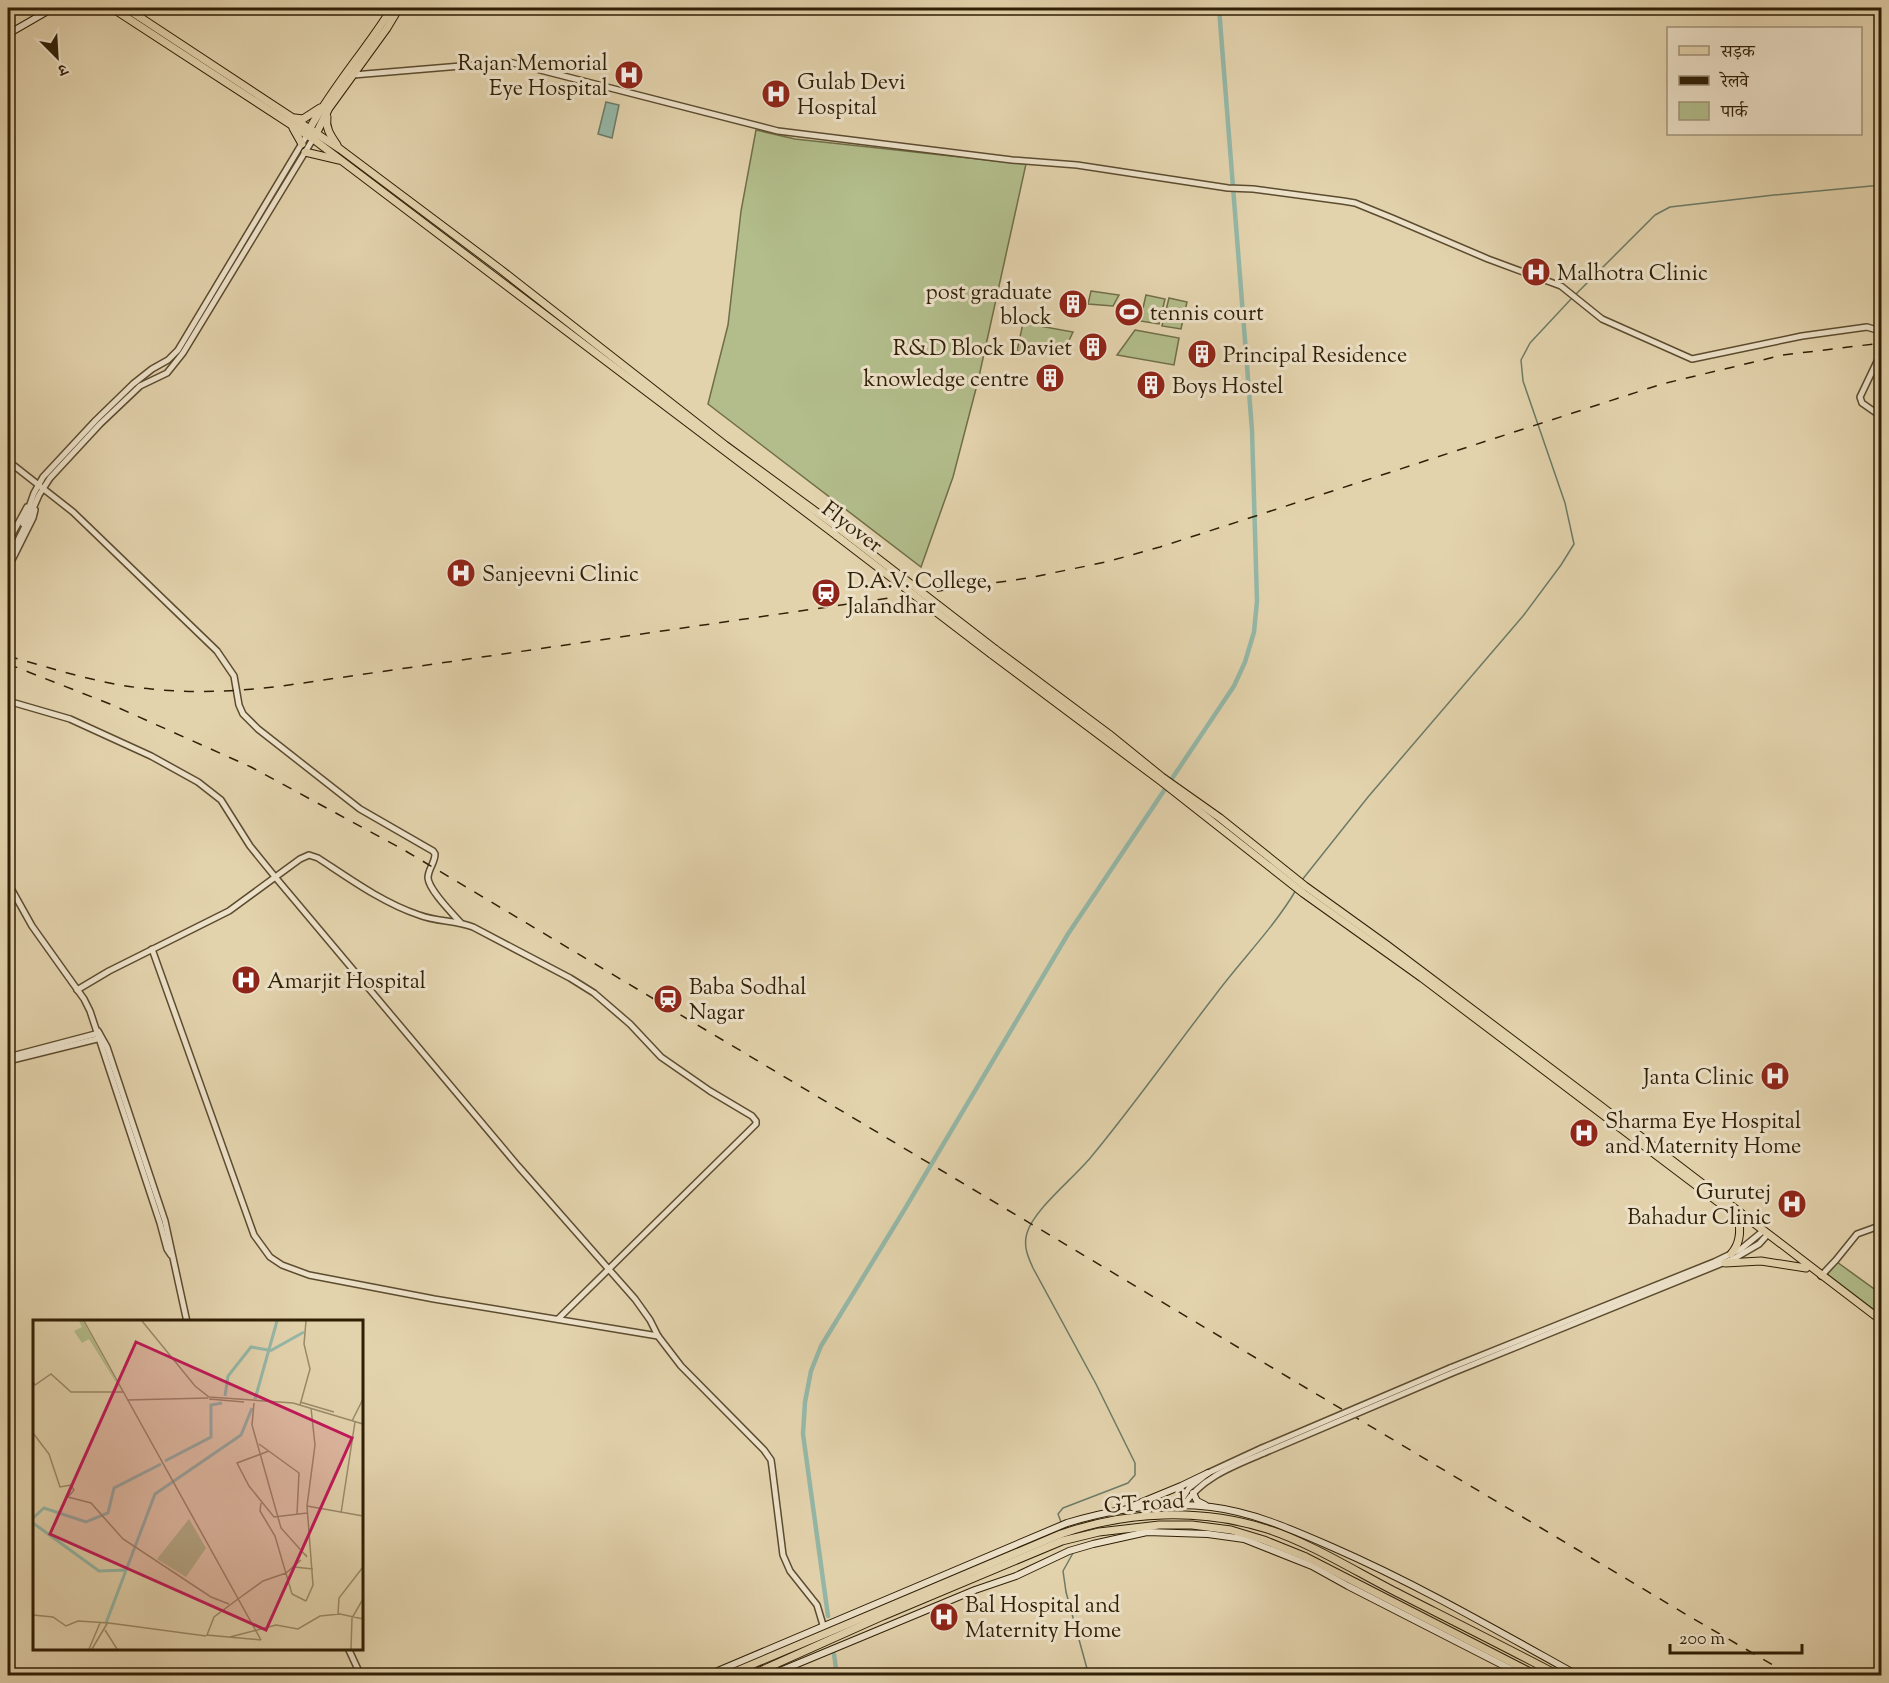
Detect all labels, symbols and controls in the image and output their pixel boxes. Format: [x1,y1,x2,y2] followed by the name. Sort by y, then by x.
[27,27,87,87] north arrow
[1667,27,1862,135] legend
[1720,40,1756,66] text: सड़क
[457,49,608,106] place label: Rajan Memorial Eye Hospital
[52,56,71,81] text: उ
[613,59,645,91] hospital icon: Rajan Memorial Eye Hospital
[797,68,906,125] place label: Gulab Devi Hospital
[1719,70,1750,96] text: रेलवे
[760,78,792,110] hospital icon: Gulab Devi Hospital
[1720,100,1749,126] text: पार्क
[1520,256,1552,288] hospital icon: Malhotra Clinic
[1557,259,1708,291] place label: Malhotra Clinic
[925,278,1052,335] place label: post graduate block
[1057,288,1089,320] building icon: post graduate block
[1113,296,1145,328] sports icon: tennis court
[1150,299,1264,331] place label: tennis court
[1077,331,1109,363] building icon: R&D Block Daviet
[893,334,1072,366] place label: R&D Block Daviet
[1186,338,1218,370] building icon: Principal Residence
[1223,341,1407,373] place label: Principal Residence
[1034,362,1066,394] building icon: knowledge centre
[864,365,1029,397] place label: knowledge centre
[1135,369,1167,401] building icon: Boys Hostel
[1172,372,1283,404] place label: Boys Hostel
[814,495,889,562] street label: Flyover
[445,557,477,589] hospital icon: Sanjeevni Clinic
[482,560,639,592] place label: Sanjeevni Clinic
[846,567,992,624] place label: D.A.V. College, Jalandhar
[810,577,842,609] station icon: D.A.V. College, Jalandhar
[230,964,262,996] hospital icon: Amarjit Hospital
[267,967,426,999] place label: Amarjit Hospital
[689,973,806,1030] place label: Baba Sodhal Nagar
[652,983,684,1015] station icon: Baba Sodhal Nagar
[1759,1060,1791,1092] hospital icon: Janta Clinic
[1642,1063,1754,1095] place label: Janta Clinic
[1605,1107,1801,1164] place label: Sharma Eye Hospital and Maternity Home
[1568,1117,1600,1149] hospital icon: Sharma Eye Hospital and Maternity Home
[1627,1178,1771,1235] place label: Gurutej Bahadur Clinic
[1776,1188,1808,1220] hospital icon: Gurutej Bahadur Clinic
[33,1320,363,1650] inset map
[1103,1486,1186,1524] street label: GT road
[965,1591,1121,1648] place label: Bal Hospital and Maternity Home
[928,1601,960,1633] hospital icon: Bal Hospital and Maternity Home
[1670,1617,1802,1655] scale bar
[1679,1627,1725,1653] text: 200 m

